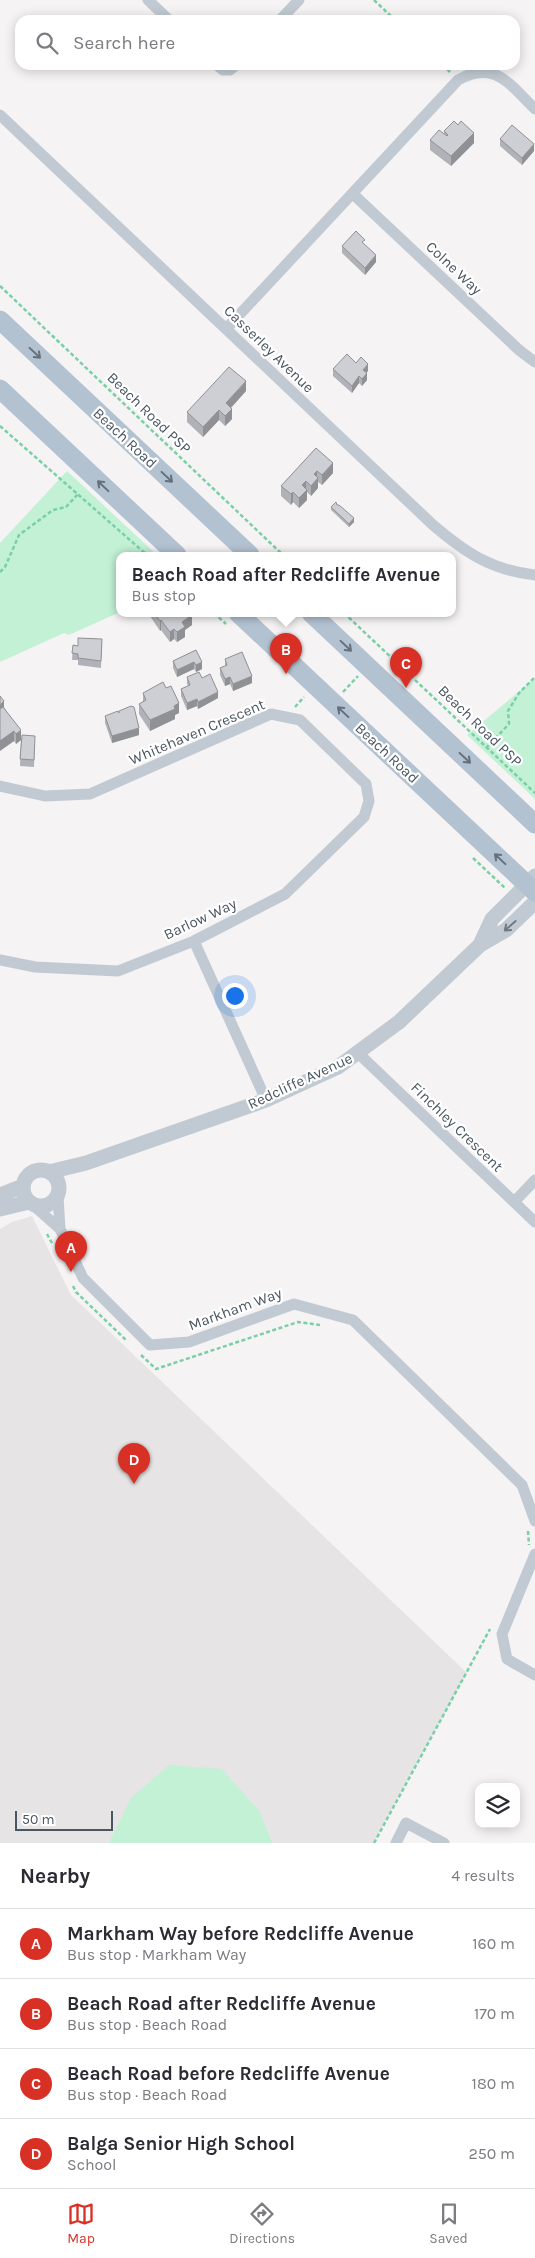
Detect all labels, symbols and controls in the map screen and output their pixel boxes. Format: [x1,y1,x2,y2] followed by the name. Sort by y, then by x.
[15,15,520,70] search box
[33,29,61,57] icon: search
[73,32,175,54] text: Search here
[422,238,486,298] street label: Colne Way
[220,301,318,397] street label: Casserley Avenue
[29,347,42,359] one-way arrow
[103,369,195,457] street label: Beach Road PSP
[90,404,160,472] street label: Beach Road
[160,471,173,483] one-way arrow
[97,480,110,492] one-way arrow
[116,552,456,617] popup
[132,564,440,586] text: Beach Road after Redcliffe Avenue
[132,586,196,605] text: Bus stop
[270,633,302,674] pin: B
[340,640,353,652] one-way arrow
[390,647,422,688] pin: C
[434,682,526,770] street label: Beach Road PSP
[126,695,268,769] street label: Whitehaven Crescent
[337,706,349,718] one-way arrow
[352,719,422,787] street label: Beach Road
[458,752,471,764] one-way arrow
[493,853,506,865] one-way arrow
[161,894,239,944] street label: Barlow Way
[503,920,516,932] one-way arrow
[222,983,248,1009] your location
[245,1049,355,1113] street label: Redcliffe Avenue
[407,1079,507,1176] street label: Finchley Crescent
[55,1231,87,1272] pin: A
[186,1284,284,1334] street label: Markham Way
[118,1443,150,1484] pin: D
[475,1783,520,1828] map controls
[475,1783,520,1828] button: layers
[15,1808,112,1831] scale bar
[22,1811,55,1828] text: 50 m
[20,1864,90,1888] text: Nearby
[451,1866,515,1885] text: 4 results
[67,1923,414,1945] text: Markham Way before Redcliffe Avenue
[31,1934,41,1953] text: A
[472,1934,515,1953] text: 160 m
[67,1945,246,1964] text: Bus stop · Markham Way
[67,1993,376,2015] text: Beach Road after Redcliffe Avenue
[31,2004,41,2023] text: B
[474,2004,515,2023] text: 170 m
[67,2015,227,2034] text: Bus stop · Beach Road
[67,2063,390,2085] text: Beach Road before Redcliffe Avenue
[31,2074,41,2093] text: C
[472,2074,515,2093] text: 180 m
[67,2085,227,2104] text: Bus stop · Beach Road
[67,2133,295,2155] text: Balga Senior High School
[31,2144,41,2163] text: D
[468,2144,515,2163] text: 250 m
[67,2155,117,2174] text: School
[67,2200,95,2247] tab: Map
[229,2200,295,2247] tab: Directions
[429,2200,468,2247] tab: Saved

